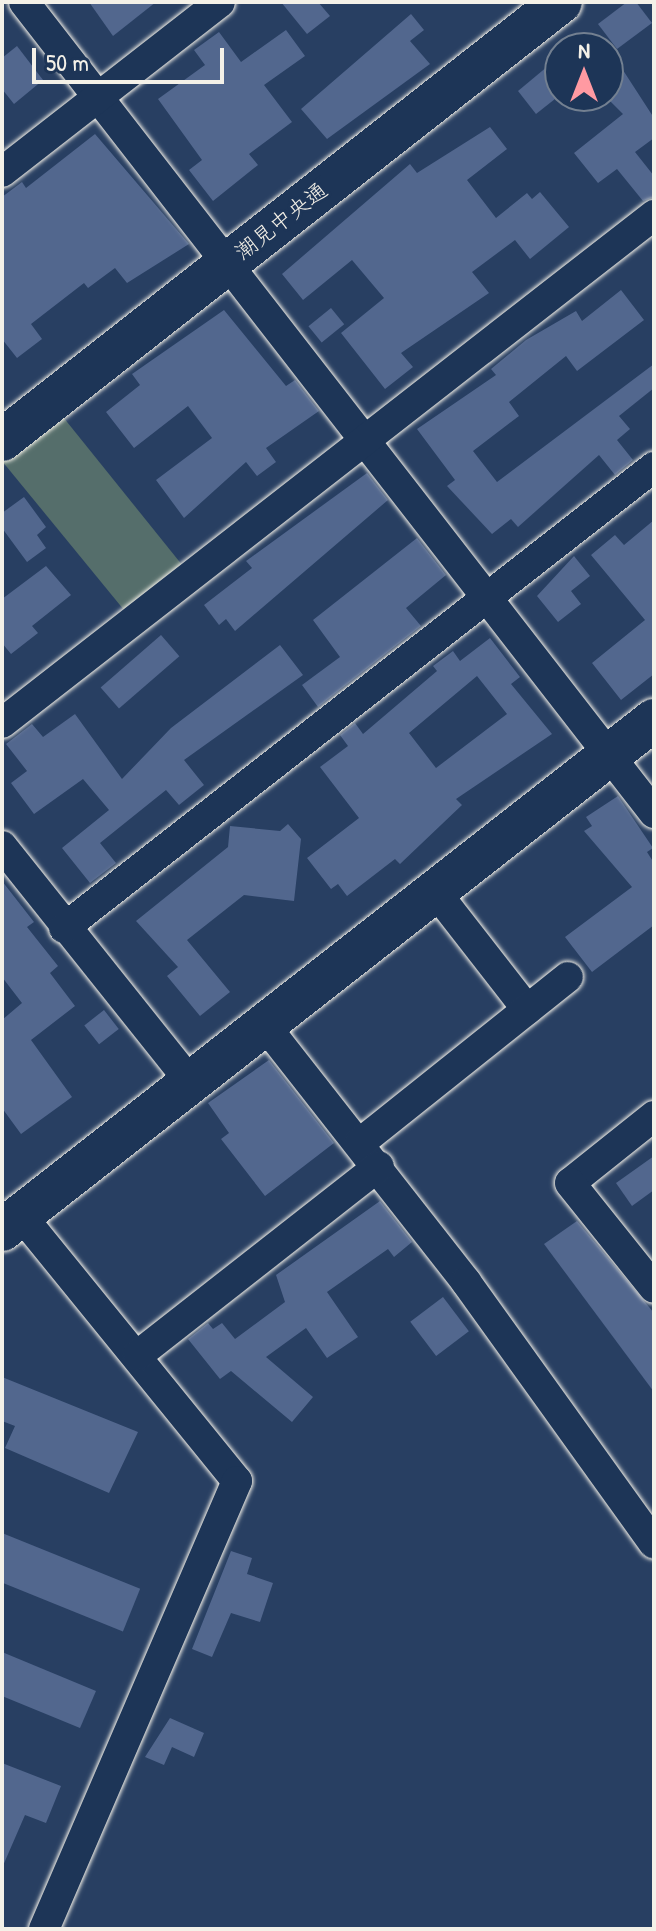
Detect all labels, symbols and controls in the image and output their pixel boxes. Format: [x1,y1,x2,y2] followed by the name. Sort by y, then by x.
[36,32,228,82] scale bar
[544,32,624,112] north arrow
[578,35,590,65] text: N
[46,46,89,78] text: 50 m
[230,177,332,265] street label: 潮見中央通

